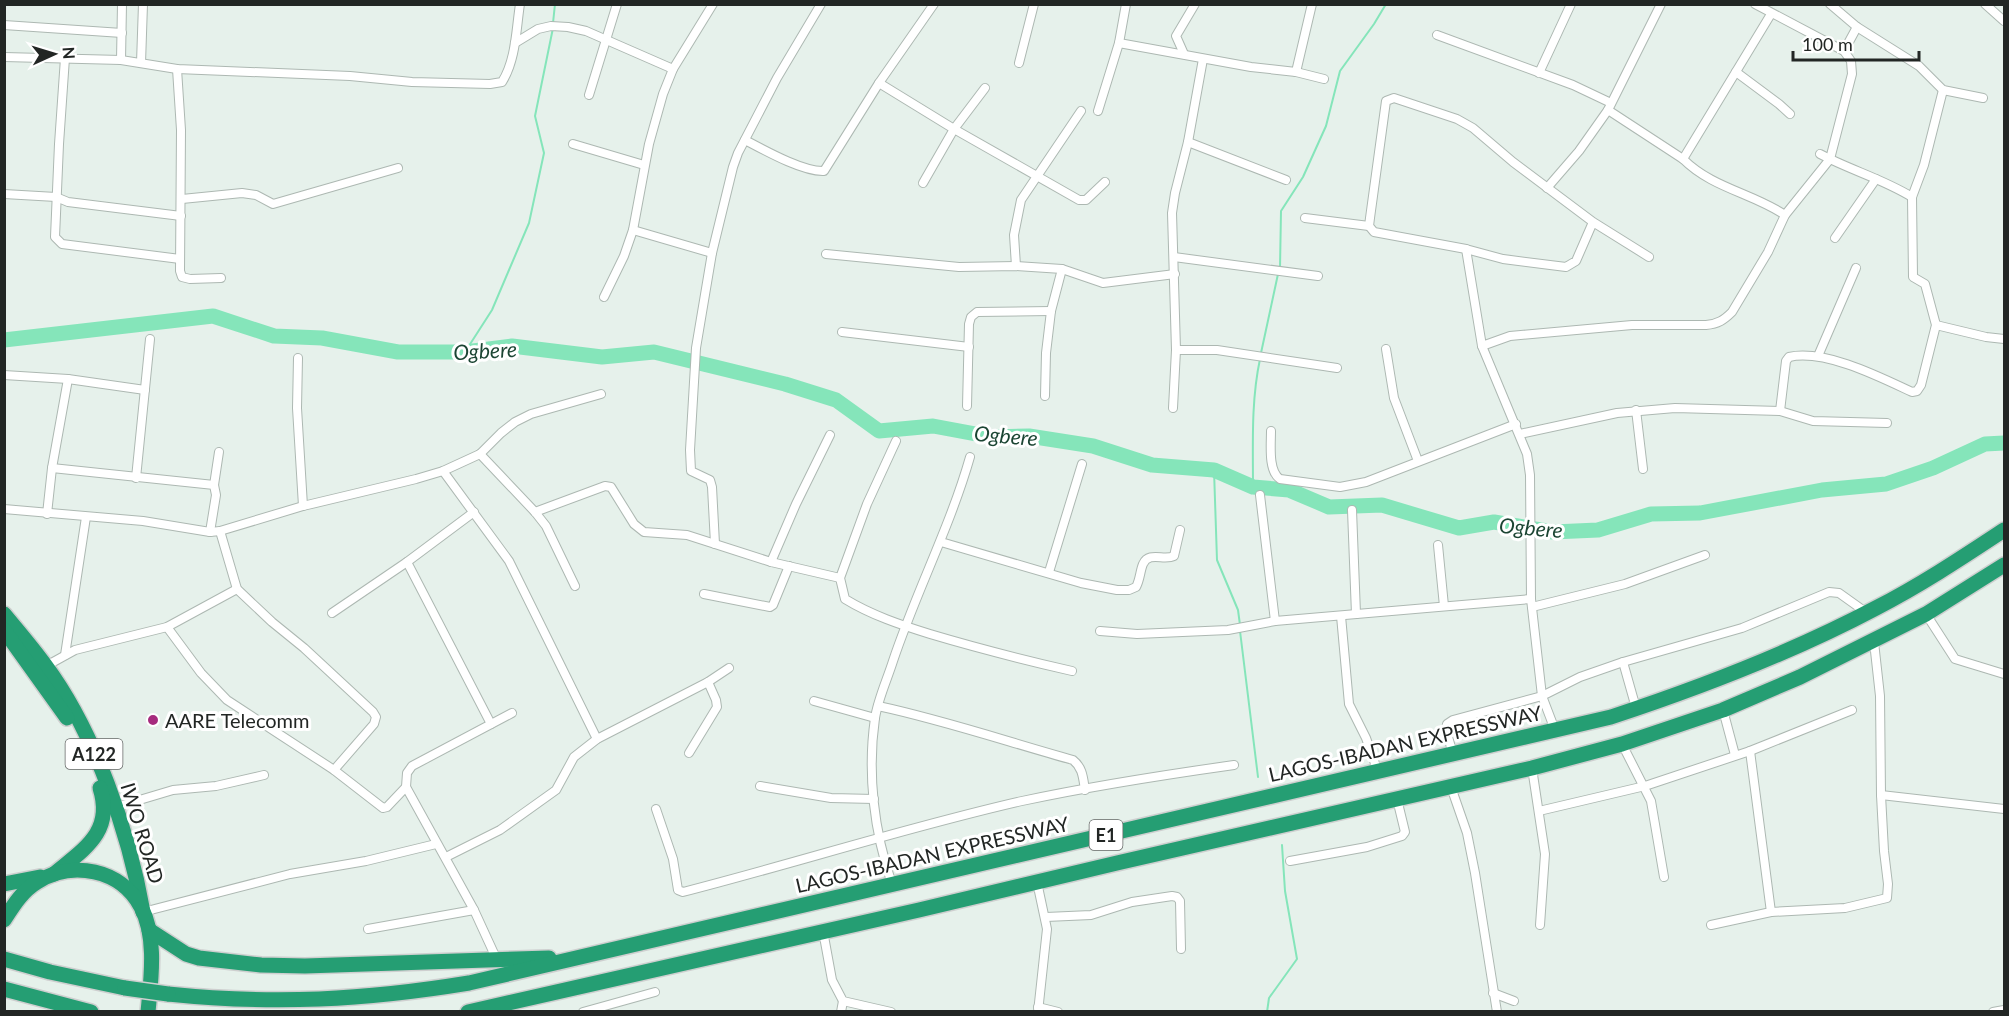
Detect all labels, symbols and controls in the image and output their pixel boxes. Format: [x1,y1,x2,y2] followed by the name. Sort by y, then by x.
[24,24,84,84] north arrow
[1793,24,1919,62] scale bar
[1802,33,1853,55] text: 100 m
[60,46,79,60] text: N
[453,336,517,364] water label: Ogbere
[973,420,1039,450] water label: Ogbere
[1498,512,1564,542] water label: Ogbere
[1266,700,1544,786] street label: LAGOS-IBADAN EXPRESSWAY
[165,708,310,732] place label: AARE Telecomm
[146,713,160,727] marker: AARE Telecomm
[66,739,122,769] road number: A122
[116,780,170,886] street label: IWO ROAD
[793,811,1071,897] street label: LAGOS-IBADAN EXPRESSWAY
[1090,820,1122,850] road number: E1

